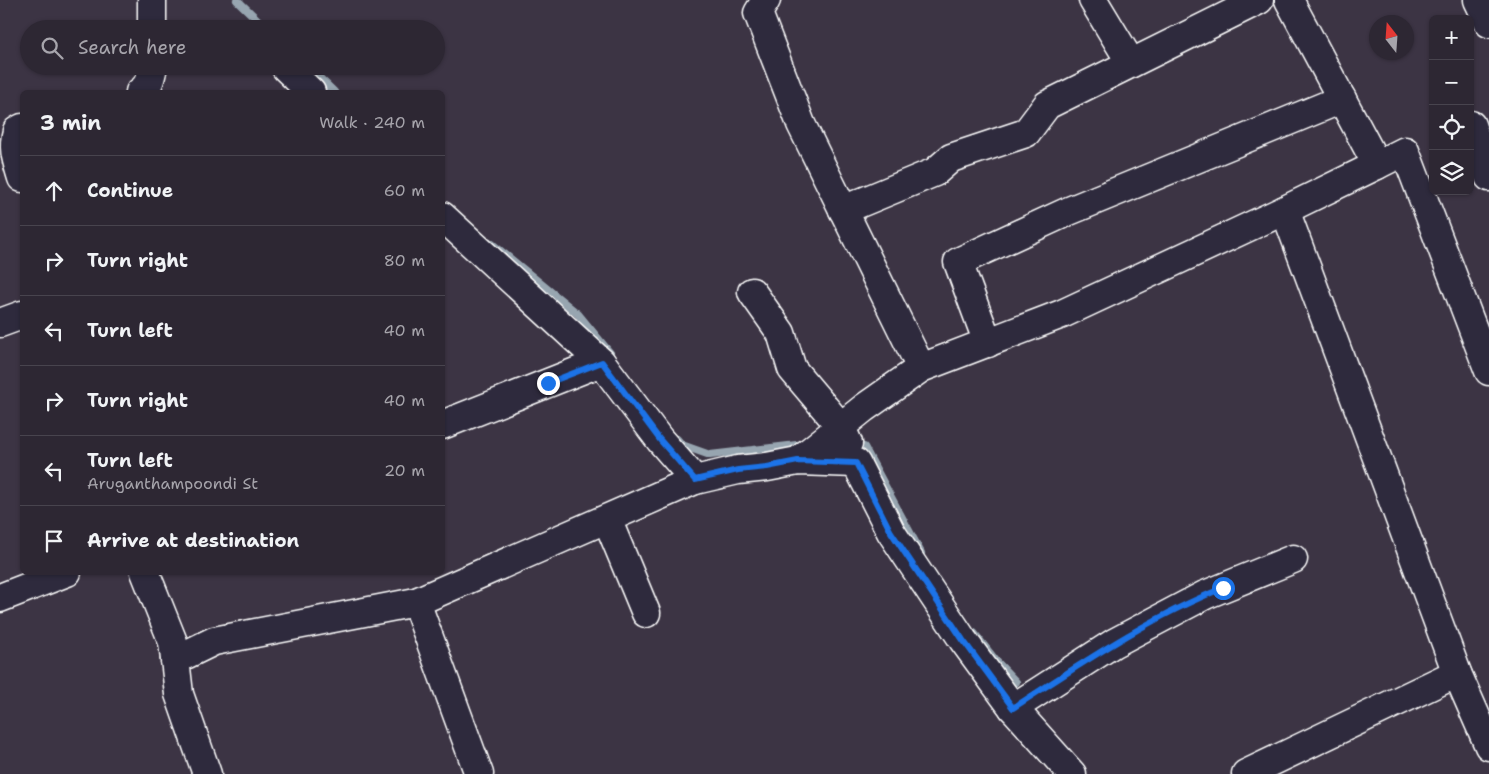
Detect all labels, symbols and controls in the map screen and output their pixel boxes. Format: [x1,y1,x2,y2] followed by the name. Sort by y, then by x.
[1369,15,1414,60] north arrow
[1429,15,1474,195] map controls
[1429,15,1474,60] button: +
[20,20,445,75] search box
[38,34,66,62] icon: search
[78,35,187,60] text: Search here
[1429,60,1474,105] button: −
[1429,105,1474,150] button: locate
[40,109,101,137] text: 3 min
[319,112,425,133] text: Walk · 240 m
[1429,150,1474,195] button: layers
[40,177,68,205] icon: ahead
[87,178,173,203] text: Continue
[384,180,425,201] text: 60 m
[40,247,68,275] icon: right
[87,248,188,273] text: Turn right
[384,250,425,271] text: 80 m
[40,317,68,345] icon: left
[87,318,173,343] text: Turn left
[383,320,425,341] text: 40 m
[537,372,560,395] route end
[40,387,68,415] icon: right
[87,388,188,413] text: Turn right
[383,390,425,411] text: 40 m
[87,448,173,473] text: Turn left
[40,457,68,485] icon: left
[384,460,425,481] text: 20 m
[87,473,258,494] text: Aruganthampoondi St
[40,527,68,555] icon: arrive
[87,528,299,553] text: Arrive at destination
[1212,577,1235,600] route start

